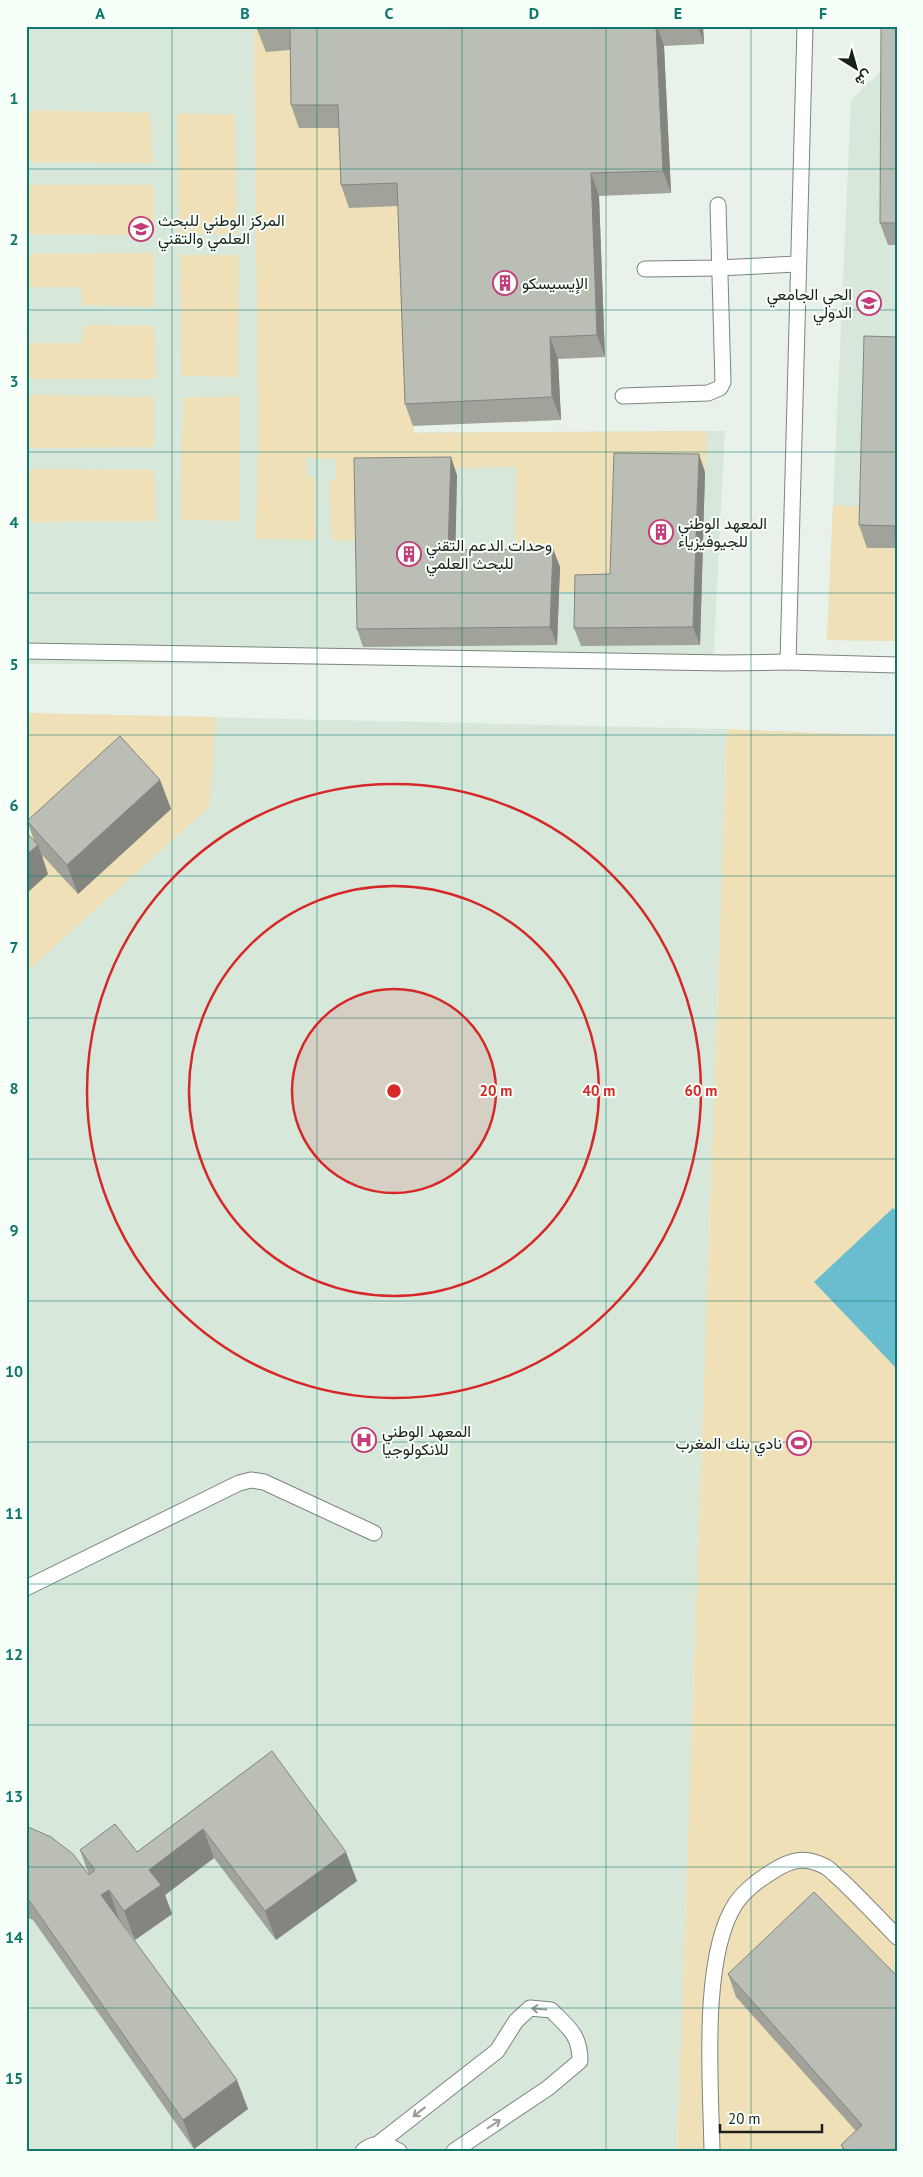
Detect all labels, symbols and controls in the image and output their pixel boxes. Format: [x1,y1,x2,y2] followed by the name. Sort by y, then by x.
[95,3,105,23] text: A
[240,3,250,23] text: B
[385,3,394,23] text: C
[529,3,539,23] text: D
[674,3,682,23] text: E
[819,3,827,23] text: F
[830,42,880,92] north arrow
[852,66,876,91] text: ش
[9,88,19,108] text: 1
[158,210,285,252] place label: المركز الوطني للبحث العلمي والتقني
[128,216,154,242] school or university icon: المركز الوطني للبحث العلمي والتقني
[9,229,19,249] text: 2
[492,270,518,296] building icon: اﻹيسيسكو
[522,273,588,294] place label: اﻹيسيسكو
[767,284,852,326] place label: الحي الجامعي الدولي
[856,290,882,316] school or university icon: الحي الجامعي الدولي
[9,371,19,391] text: 3
[9,512,19,532] text: 4
[678,513,767,552] place label: المعهد الوطني للجيوفيزياء
[648,519,674,545] building icon: المعهد الوطني للجيوفيزياء
[426,535,552,577] place label: وحدات الدعم التقني للبحث العلمي
[396,541,422,567] building icon: وحدات الدعم التقني للبحث العلمي
[9,654,19,674] text: 5
[9,795,19,815] text: 6
[9,937,19,957] text: 7
[9,1078,19,1098] text: 8
[480,1081,512,1100] text: 20 m
[583,1081,615,1100] text: 40 m
[685,1081,717,1100] text: 60 m
[385,1082,403,1100] centre of rings
[9,1220,19,1240] text: 9
[5,1361,23,1381] text: 10
[382,1421,471,1460] place label: المعهد الوطني للانكولوجيا
[351,1427,377,1453] hospital icon: المعهد الوطني للانكولوجيا
[786,1430,812,1456] sports icon: نادي بنك المغرب
[676,1433,782,1457] place label: نادي بنك المغرب
[5,1503,23,1523] text: 11
[5,1644,23,1664] text: 12
[5,1786,23,1806] text: 13
[5,1927,23,1947] text: 14
[532,2004,548,2014] one-way arrow
[5,2068,23,2088] text: 15
[720,2102,823,2134] scale bar
[413,2106,426,2117] one-way arrow
[728,2109,761,2128] text: 20 m
[487,2119,501,2129] one-way arrow

